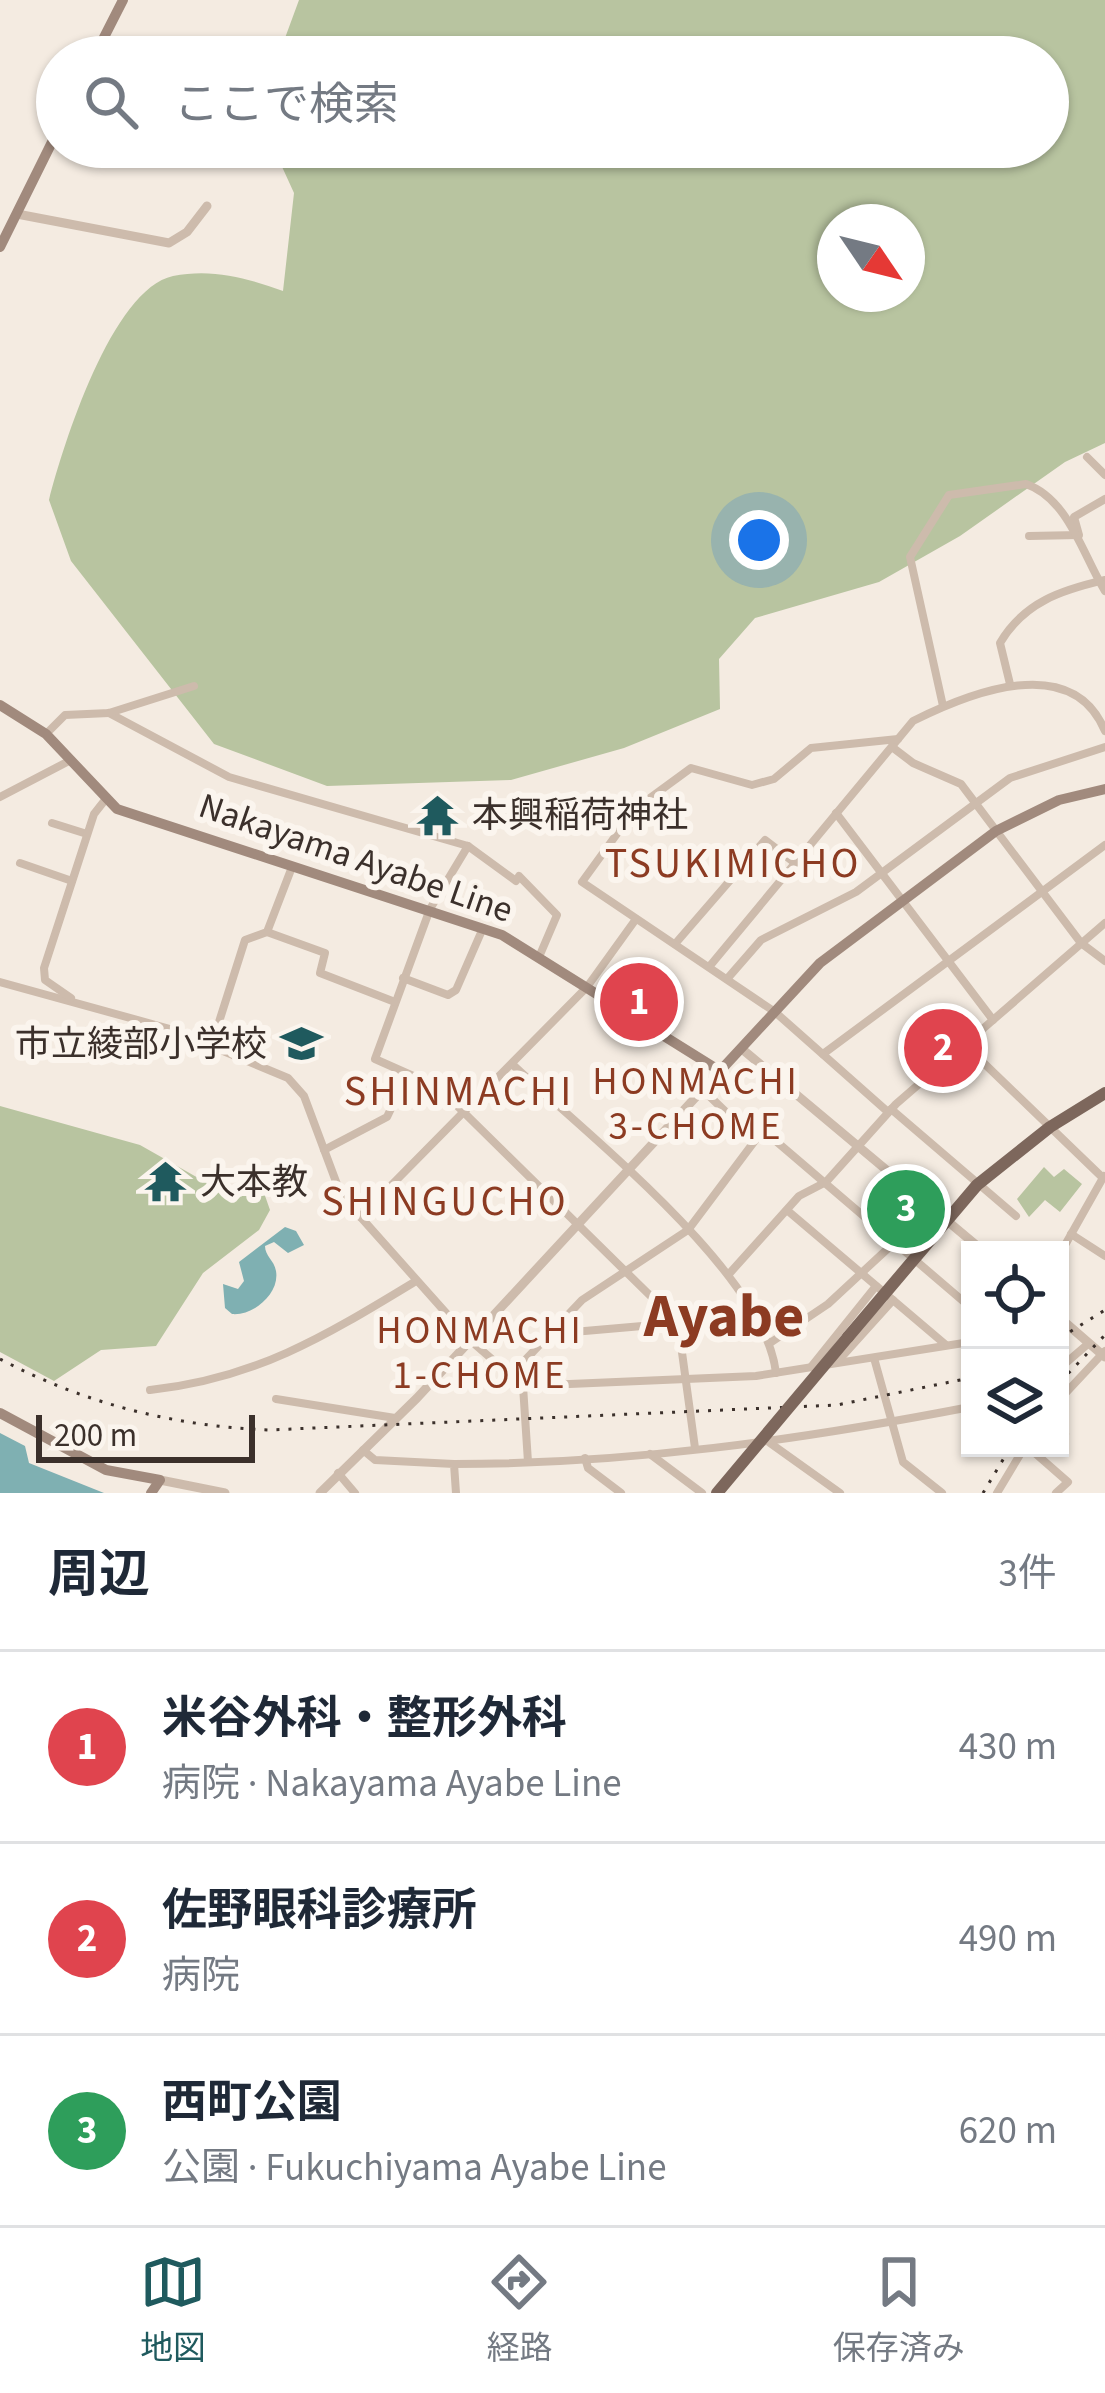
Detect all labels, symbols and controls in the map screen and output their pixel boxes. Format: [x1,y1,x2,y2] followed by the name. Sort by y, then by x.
[36,36,1069,168] search box
[78,69,144,135] icon: search
[174,73,399,137] text: ここで検索
[817,204,925,312] north arrow
[729,510,789,570] your location
[192,780,520,936] street label: Nakayama Ayabe Line
[472,790,688,841] place label: 本興稲荷神社
[415,792,461,838] temple icon: 本興稲荷神社
[605,834,861,894] district label: TSUKIMICHO
[600,957,678,1047] pin: 1
[904,1003,982,1093] pin: 2
[15,1019,267,1070] place label: 市立綾部小学校
[278,1021,324,1067] school or university icon: 市立綾部小学校
[592,1054,800,1155] district label: HONMACHI 3-CHOME
[344,1062,574,1122] district label: SHINMACHI
[200,1157,308,1208] place label: 大本教
[143,1159,189,1205] temple icon: 大本教
[867,1164,945,1254] pin: 3
[321,1172,569,1232] district label: SHINGUCHO
[961,1241,1069,1457] map controls
[961,1241,1069,1349] button: locate
[643,1275,804,1360] district label: Ayabe
[376,1303,584,1404] district label: HONMACHI 1-CHOME
[961,1349,1069,1457] button: layers
[36,1409,255,1462] scale bar
[54,1412,137,1459] text: 200 m
[48,1539,150,1611] text: 周辺
[999,1546,1057,1602] text: 3件
[162,1687,567,1751] text: 米谷外科・整形外科
[77,1719,97,1775] text: 1
[959,1719,1057,1775] text: 430 m
[162,1756,622,1812] text: 病院 · Nakayama Ayabe Line
[162,1879,477,1943] text: 佐野眼科診療所
[77,1911,97,1967] text: 2
[959,1911,1057,1967] text: 490 m
[162,1948,240,2004] text: 病院
[162,2071,342,2135] text: 西町公園
[77,2103,97,2159] text: 3
[959,2103,1057,2159] text: 620 m
[162,2140,667,2196] text: 公園 · Fukuchiyama Ayabe Line
[140,2249,206,2372] tab: 地図
[486,2249,552,2372] tab: 経路
[833,2249,965,2372] tab: 保存済み

